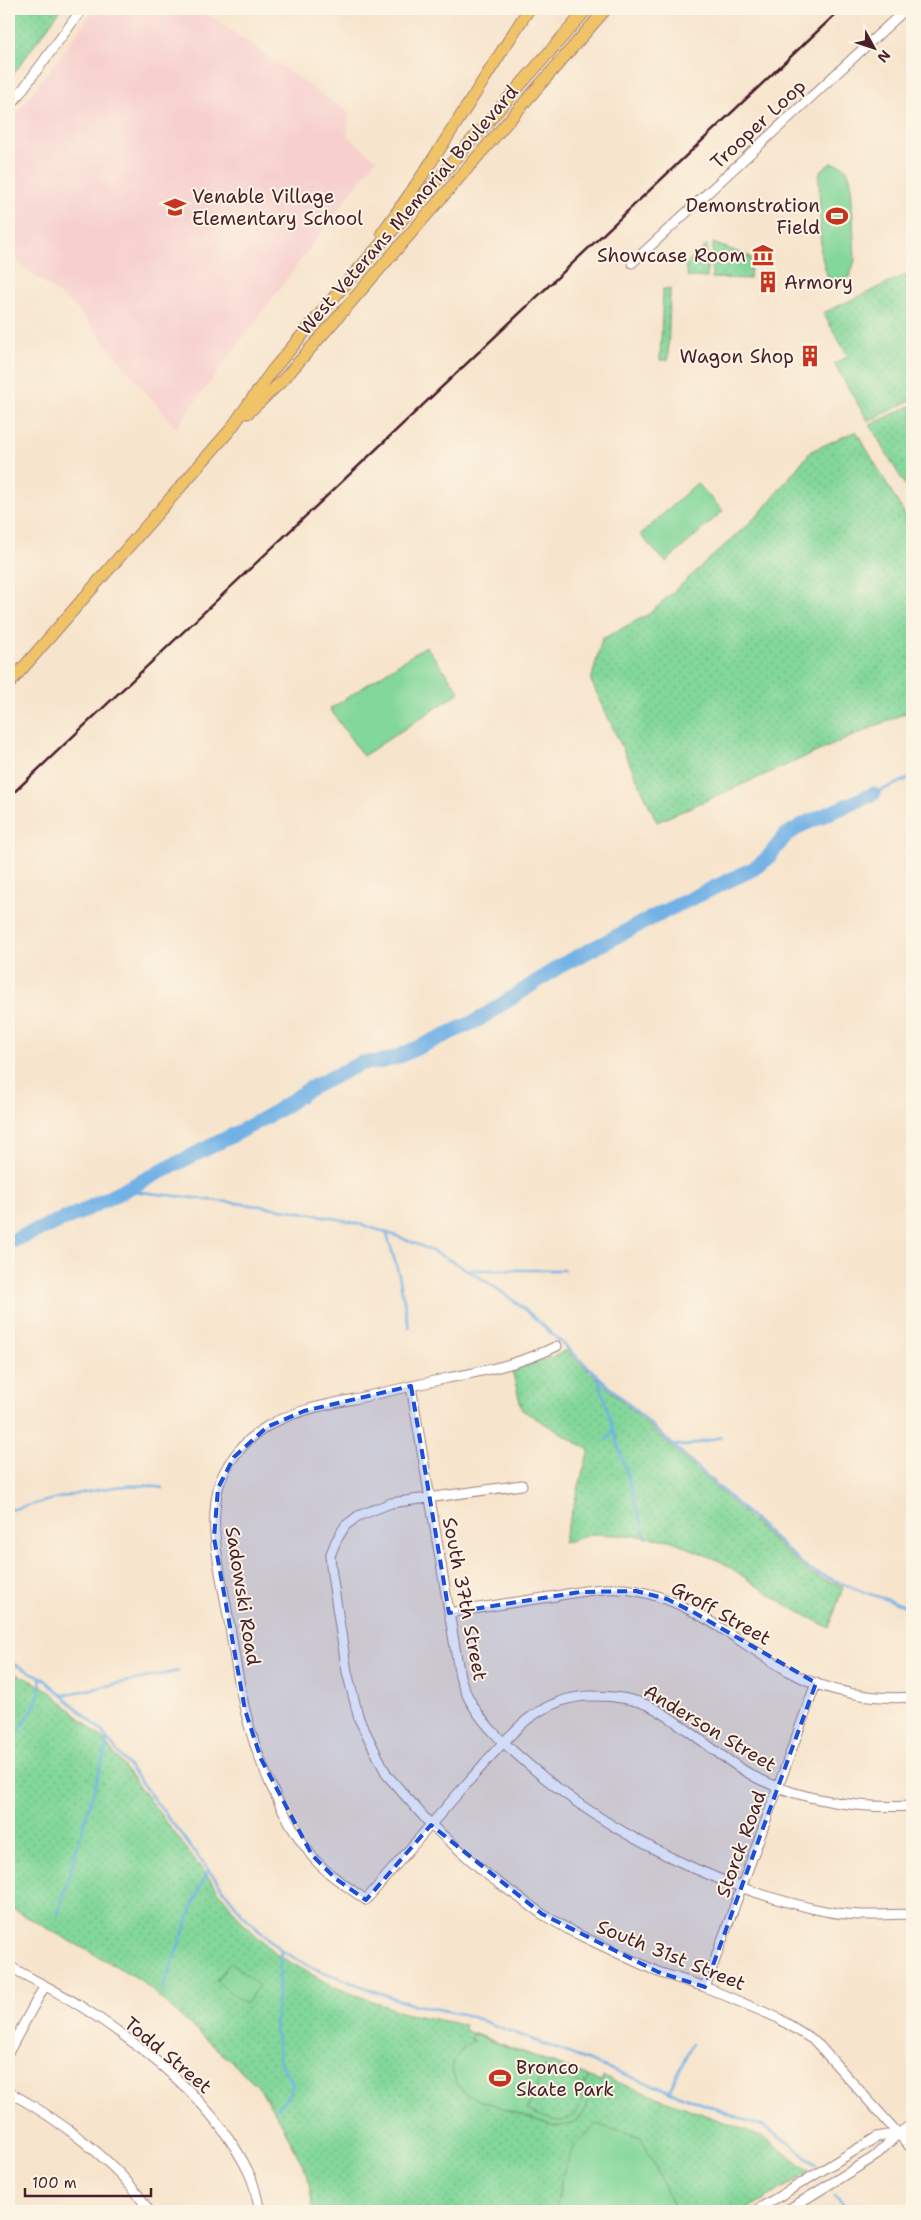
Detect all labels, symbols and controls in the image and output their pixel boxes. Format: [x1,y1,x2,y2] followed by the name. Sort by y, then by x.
[848,22,898,72] north arrow
[873,46,894,66] text: N
[705,73,811,175] street label: Trooper Loop
[292,80,524,340] street label: West Veterans Memorial Boulevard
[192,184,363,231] place label: Venable Village Elementary School
[685,193,820,240] place label: Demonstration Field
[162,194,188,220] school or university icon: Venable Village Elementary School
[824,203,850,229] sports icon: Demonstration Field
[750,242,776,268] museum icon: Showcase Room
[597,243,746,268] place label: Showcase Room
[755,269,781,295] building icon: Armory
[784,270,853,295] place label: Armory
[797,343,823,369] building icon: Wagon Shop
[680,344,794,369] place label: Wagon Shop
[437,1515,493,1683] street label: South 37th Street
[220,1525,266,1667] street label: Sadowski Road
[667,1575,775,1651] street label: Groff Street
[639,1679,781,1777] street label: Anderson Street
[710,1787,772,1901] street label: Storck Road
[593,1914,749,1996] street label: South 31st Street
[119,2011,217,2099] street label: Todd Street
[516,2055,614,2102] place label: Bronco Skate Park
[487,2065,513,2091] sports icon: Bronco Skate Park
[25,2165,151,2197] scale bar
[32,2173,77,2193] text: 100 m

